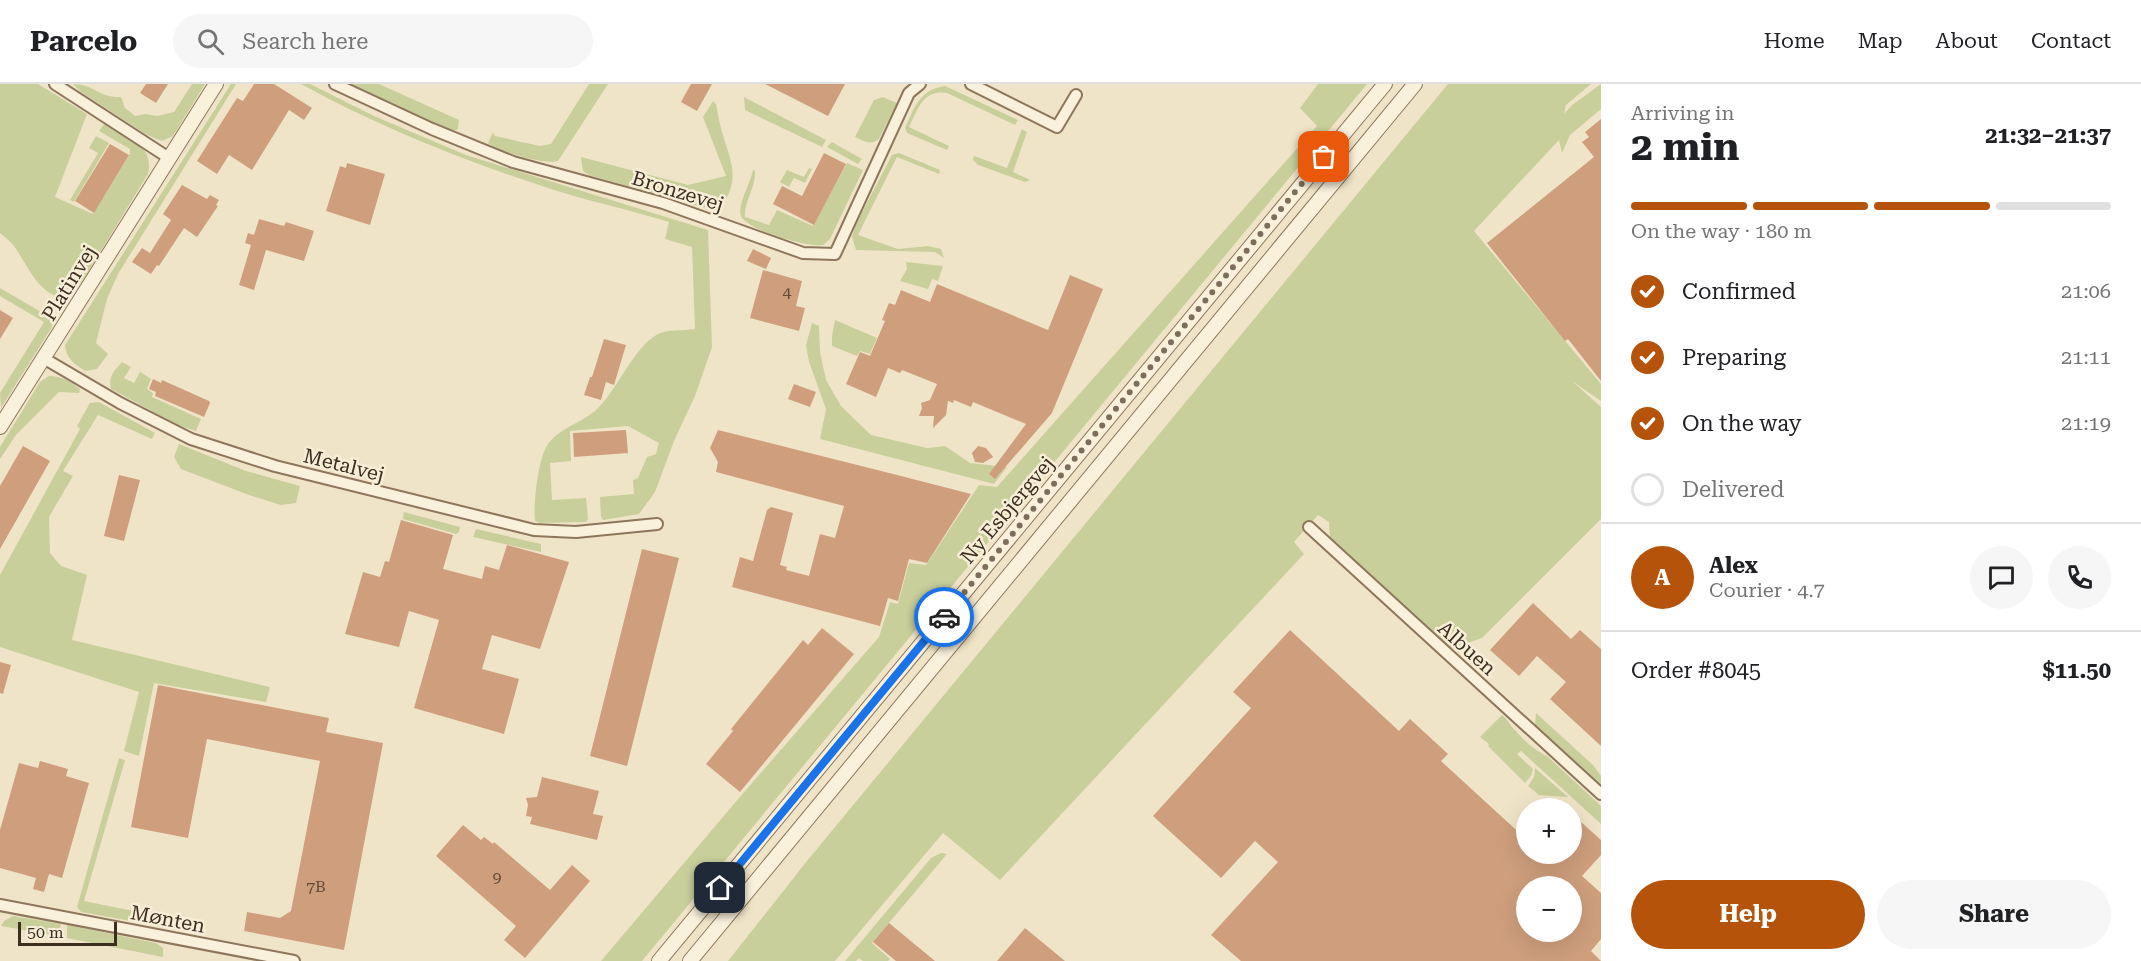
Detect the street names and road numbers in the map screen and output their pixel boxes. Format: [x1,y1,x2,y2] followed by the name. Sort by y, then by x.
[629,166,727,216] street label: Bronzevej
[37,241,101,325] street label: Platinvej
[301,443,387,487] street label: Metalvej
[955,451,1059,569] street label: Ny Esbjergvej
[1433,616,1501,680] street label: Albuen
[129,900,207,938] street label: Mønten

